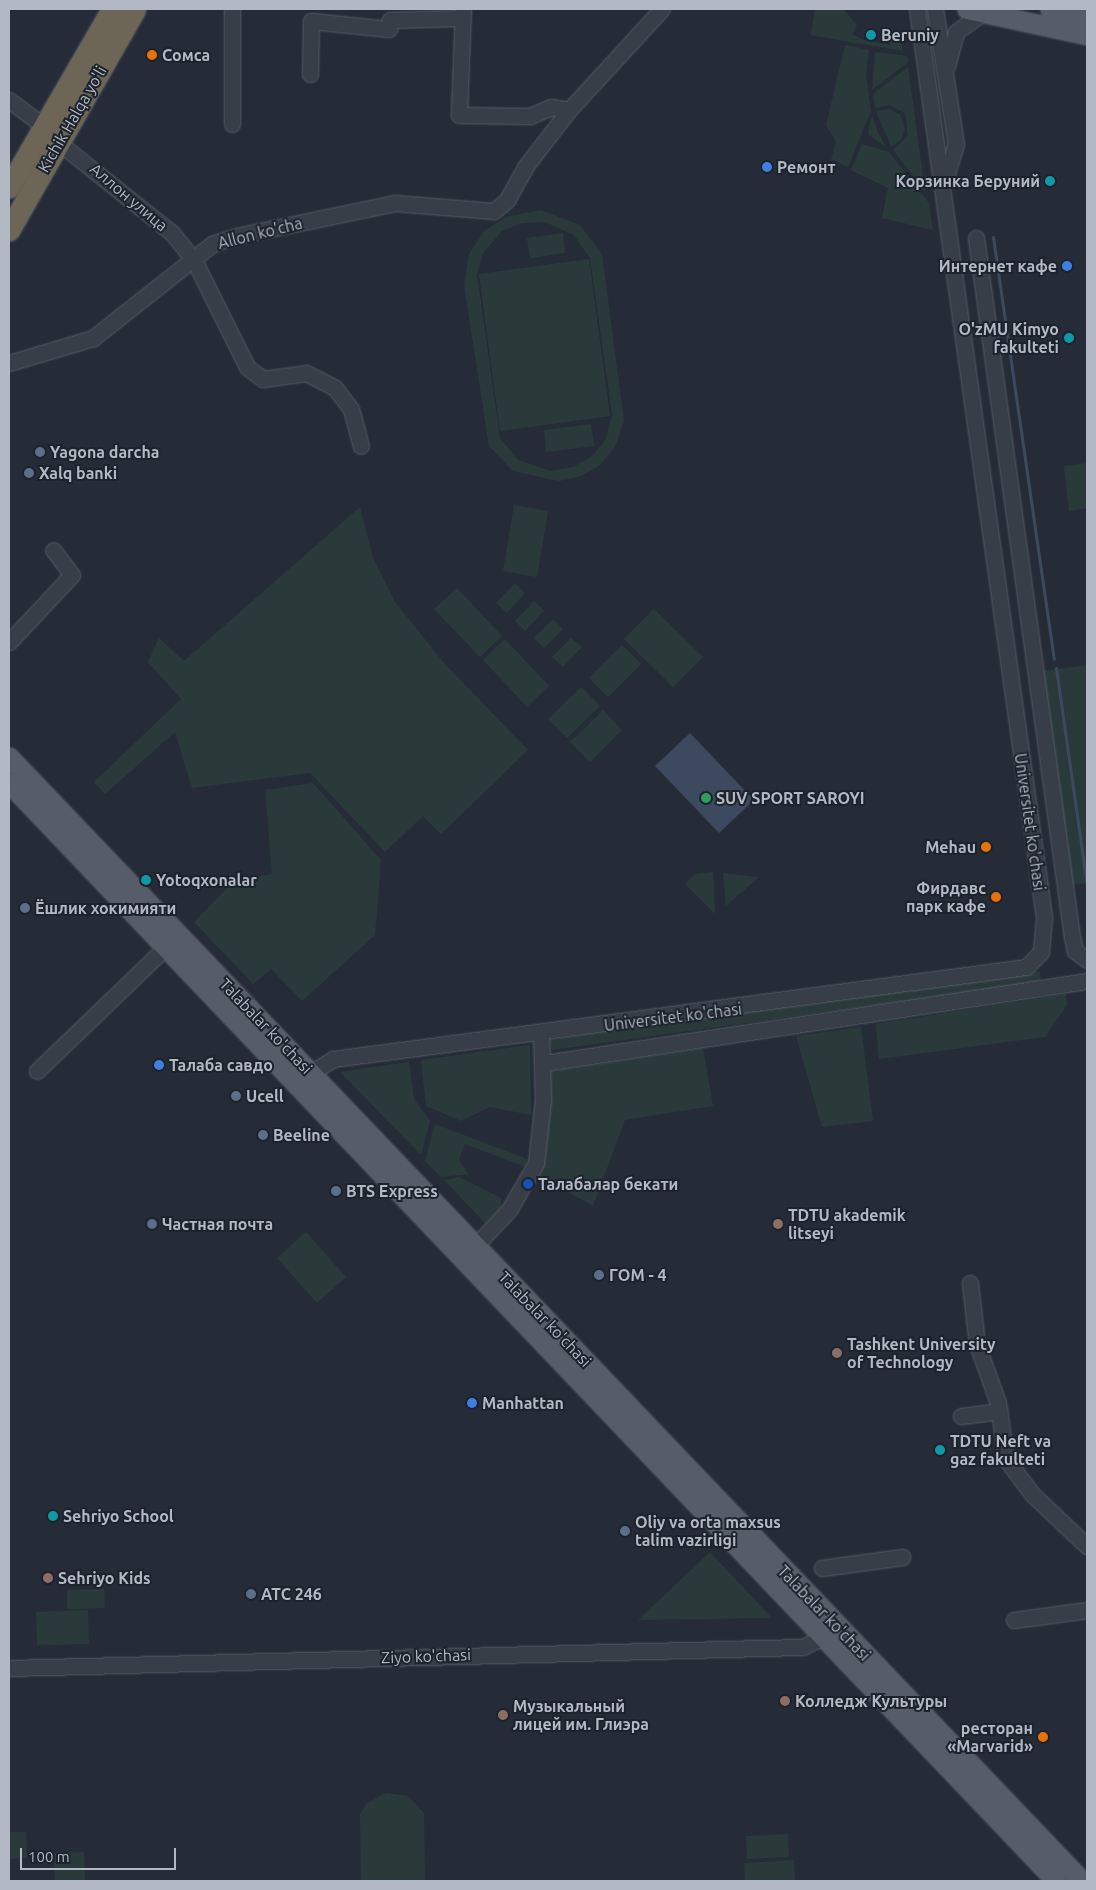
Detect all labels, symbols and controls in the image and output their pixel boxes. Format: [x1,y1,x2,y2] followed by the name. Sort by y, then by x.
[881,25,939,45] place label: Beruniy
[865,29,877,41] marker: Beruniy
[162,45,210,65] place label: Сомса
[146,49,158,61] marker: Сомса
[34,62,110,176] street label: Kichik Halqa yo'li
[777,157,835,177] place label: Ремонт
[86,159,172,235] street label: Аллон улица
[761,161,773,173] marker: Ремонт
[896,171,1040,191] place label: Корзинка Беруний
[1044,175,1056,187] marker: Корзинка Беруний
[216,213,304,253] street label: Allon ko'cha
[939,256,1057,276] place label: Интернет кафе
[1061,260,1073,272] marker: Интернет кафе
[958,319,1059,357] place label: O'zMU Kimyo fakulteti
[1063,332,1075,344] marker: O'zMU Kimyo fakulteti
[50,442,159,462] place label: Yagona darcha
[34,446,46,458] marker: Yagona darcha
[39,463,117,483] place label: Xalq banki
[23,467,35,479] marker: Xalq banki
[1011,752,1049,892] street label: Universitet ko'chasi
[716,788,864,808] place label: SUV SPORT SAROYI
[700,792,712,804] marker: SUV SPORT SAROYI
[925,837,976,857] place label: Mehau
[980,841,992,853] marker: Mehau
[156,870,257,890] place label: Yotoqxonalar
[140,874,152,886] marker: Yotoqxonalar
[906,878,986,916] place label: Фирдавс парк кафе
[990,891,1002,903] marker: Фирдавс парк кафе
[35,898,176,918] place label: Ёшлик хокимияти
[19,902,31,914] marker: Ёшлик хокимияти
[216,974,316,1078] street label: Talabalar ko'chasi
[603,999,743,1035] street label: Universitet ko'chasi
[169,1055,273,1075] place label: Талаба савдо
[153,1059,165,1071] marker: Талаба савдо
[246,1086,284,1106] place label: Ucell
[230,1090,242,1102] marker: Ucell
[273,1125,330,1145] place label: Beeline
[257,1129,269,1141] marker: Beeline
[538,1174,678,1194] place label: Талабалар бекати
[522,1178,534,1190] marker: Талабалар бекати
[346,1181,438,1201] place label: BTS Express
[330,1185,342,1197] marker: BTS Express
[788,1205,906,1243] place label: TDTU akademik litseyi
[162,1214,273,1234] place label: Частная почта
[146,1218,158,1230] marker: Частная почта
[772,1218,784,1230] marker: TDTU akademik litseyi
[609,1265,666,1285] place label: ГОМ - 4
[495,1267,595,1371] street label: Talabalar ko'chasi
[593,1269,605,1281] marker: ГОМ - 4
[847,1334,995,1372] place label: Tashkent University of Technology
[831,1347,843,1359] marker: Tashkent University of Technology
[482,1393,564,1413] place label: Manhattan
[466,1397,478,1409] marker: Manhattan
[950,1431,1051,1469] place label: TDTU Neft va gaz fakulteti
[934,1444,946,1456] marker: TDTU Neft va gaz fakulteti
[63,1506,174,1526] place label: Sehriyo School
[47,1510,59,1522] marker: Sehriyo School
[635,1512,781,1550] place label: Oliy va orta maxsus talim vazirligi
[619,1525,631,1537] marker: Oliy va orta maxsus talim vazirligi
[774,1561,874,1665] street label: Talabalar ko'chasi
[58,1568,151,1588] place label: Sehriyo Kids
[42,1572,54,1584] marker: Sehriyo Kids
[261,1584,322,1604] place label: АТС 246
[245,1588,257,1600] marker: АТС 246
[381,1645,471,1667] street label: Ziyo ko'chasi
[795,1691,947,1711] place label: Колледж Культуры
[779,1695,791,1707] marker: Колледж Культуры
[513,1696,649,1734] place label: Музыкальный лицей им. Глиэра
[497,1709,509,1721] marker: Музыкальный лицей им. Глиэра
[947,1718,1033,1756] place label: ресторан «Marvarid»
[1037,1731,1049,1743] marker: ресторан «Marvarid»
[22,1838,179,1870] scale bar
[28,1848,70,1865] text: 100 m

